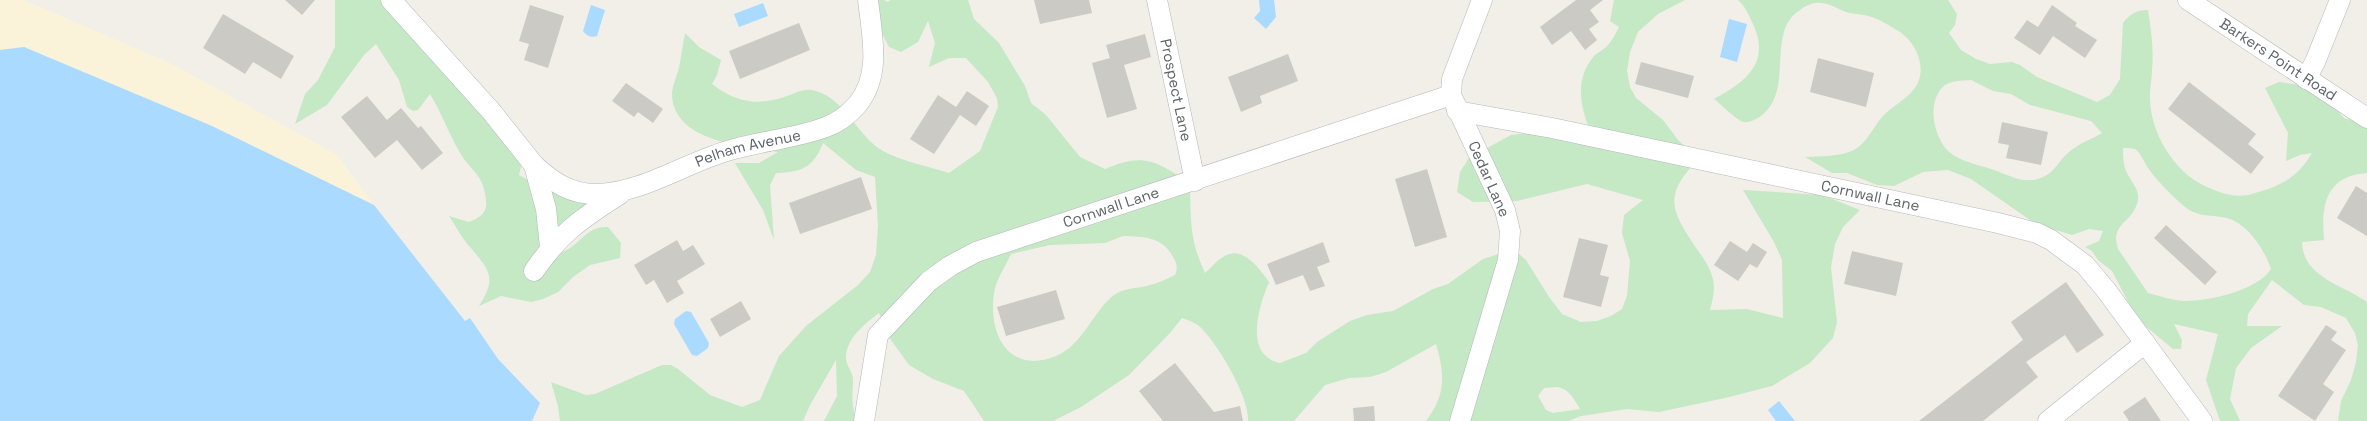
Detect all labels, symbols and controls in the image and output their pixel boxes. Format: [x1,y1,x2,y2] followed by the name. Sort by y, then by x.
[2216,14,2341,105] street label: Barkers Point Road
[1156,37,1196,143] street label: Prospect Lane
[692,125,803,171] street label: Pelham Avenue
[1464,138,1515,220] street label: Cedar Lane
[1819,176,1922,215] street label: Cornwall Lane
[1060,182,1162,232] street label: Cornwall Lane

